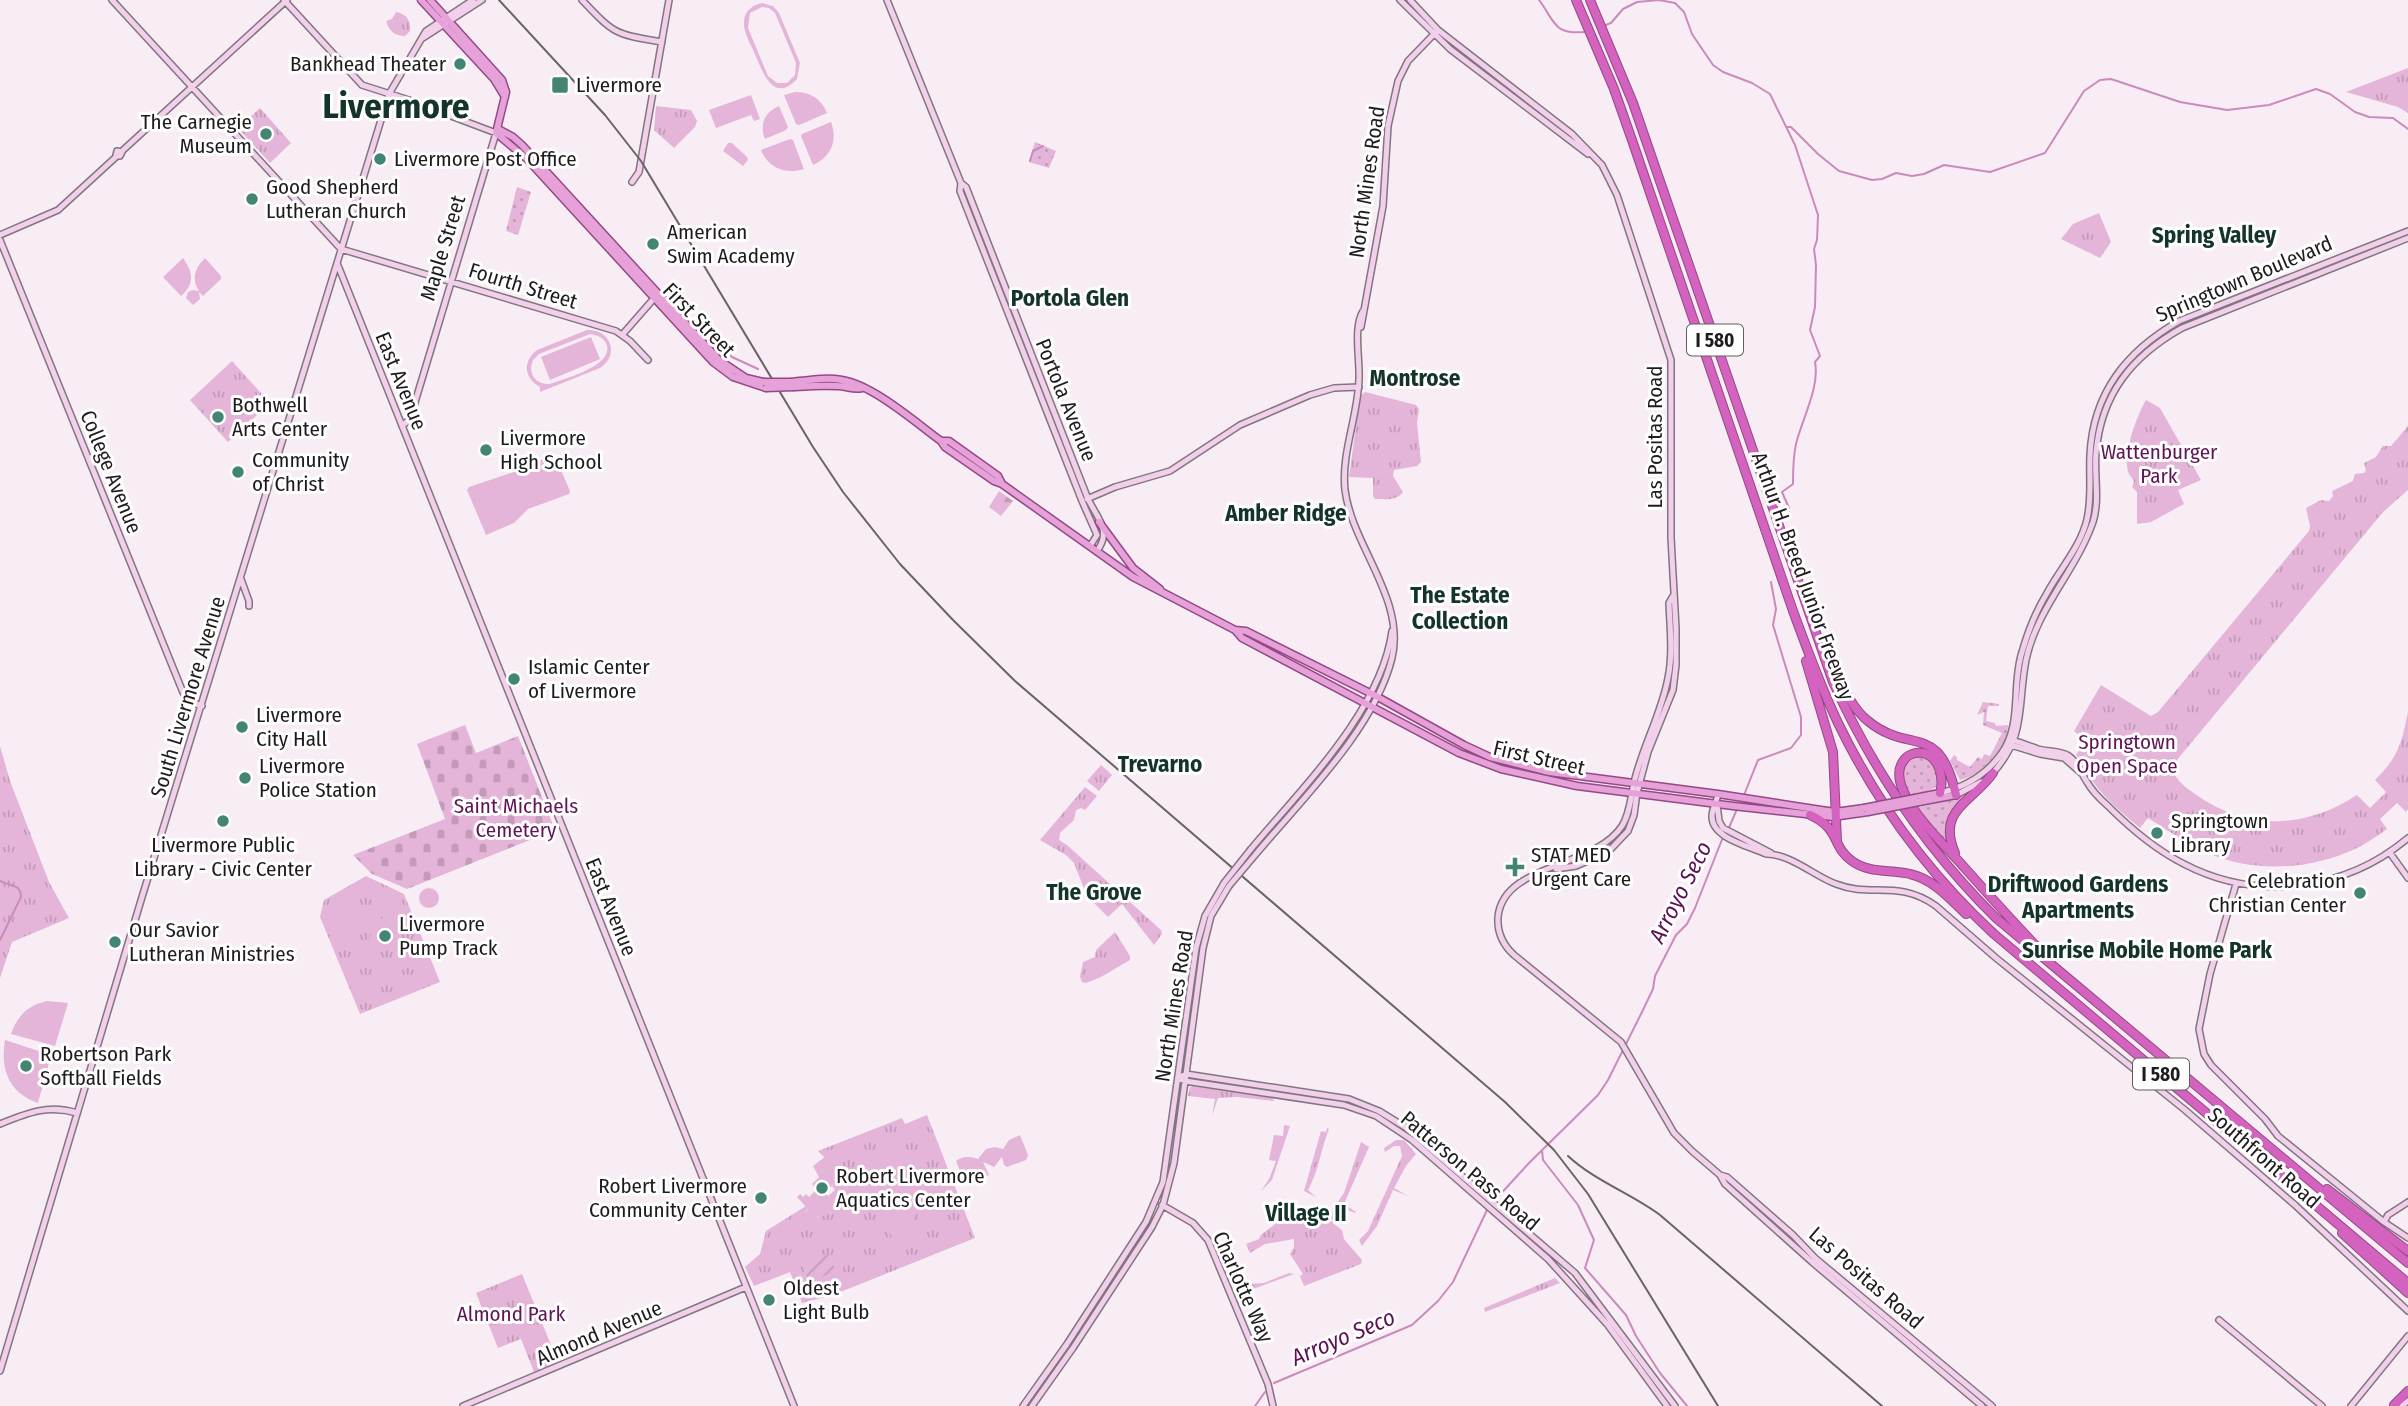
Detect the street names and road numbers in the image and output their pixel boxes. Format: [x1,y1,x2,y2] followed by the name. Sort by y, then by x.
[1343,104,1391,260] street label: North Mines Road
[415,192,471,304] street label: Maple Street
[2152,230,2336,328] street label: Springtown Boulevard
[465,257,581,315] street label: Fourth Street
[657,277,741,363] street label: First Street
[1687,324,1743,356] road number: I 580
[370,328,432,434] street label: East Avenue
[1030,335,1102,465] street label: Portola Avenue
[1642,365,1668,509] street label: Las Positas Road
[74,407,148,537] street label: College Avenue
[1746,448,1860,704] street label: Arthur H. Breed Junior Freeway
[145,593,231,801] street label: South Livermore Avenue
[1491,735,1587,781] street label: First Street
[580,854,642,960] street label: East Avenue
[1149,928,1199,1084] street label: North Mines Road
[2133,1058,2189,1090] road number: I 580
[2202,1102,2326,1214] street label: Southfront Road
[1395,1105,1545,1237] street label: Patterson Pass Road
[1803,1221,1929,1335] street label: Las Positas Road
[1207,1227,1279,1347] street label: Charlotte Way
[532,1295,666,1371] street label: Almond Avenue

